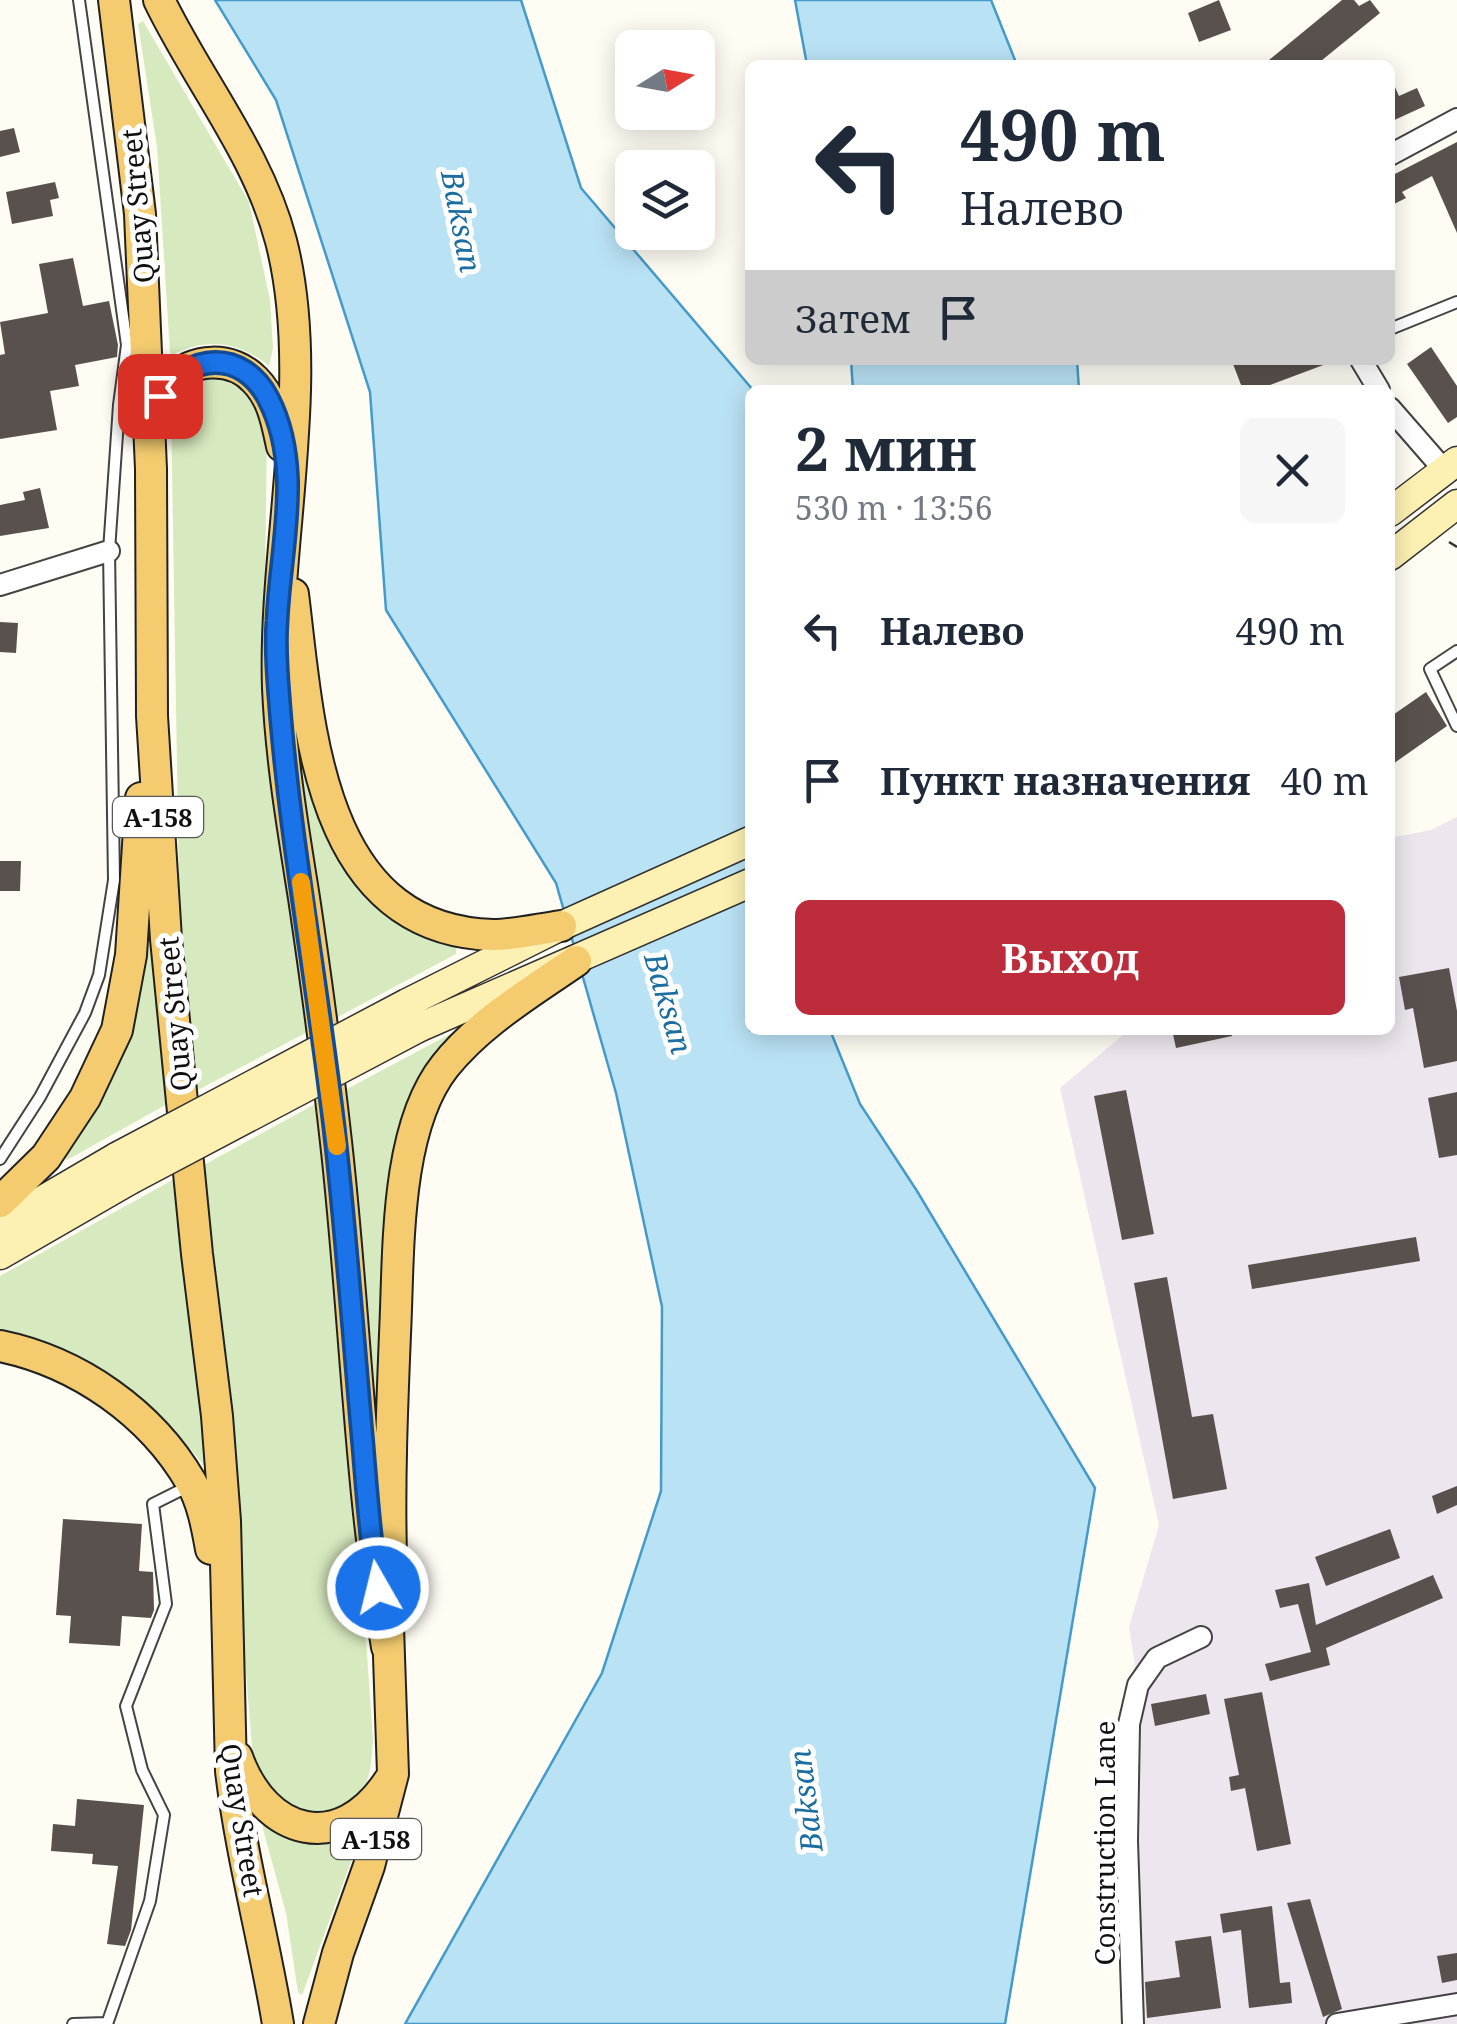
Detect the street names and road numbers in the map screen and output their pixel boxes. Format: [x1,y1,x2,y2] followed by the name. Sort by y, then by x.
[111,127,163,285] street label: Quay Street
[113,797,203,837] road number: А-158
[148,935,200,1093] street label: Quay Street
[1085,1720,1123,1966] street label: Construction Lane
[212,1741,274,1900] street label: Quay Street
[331,1819,421,1859] road number: А-158

